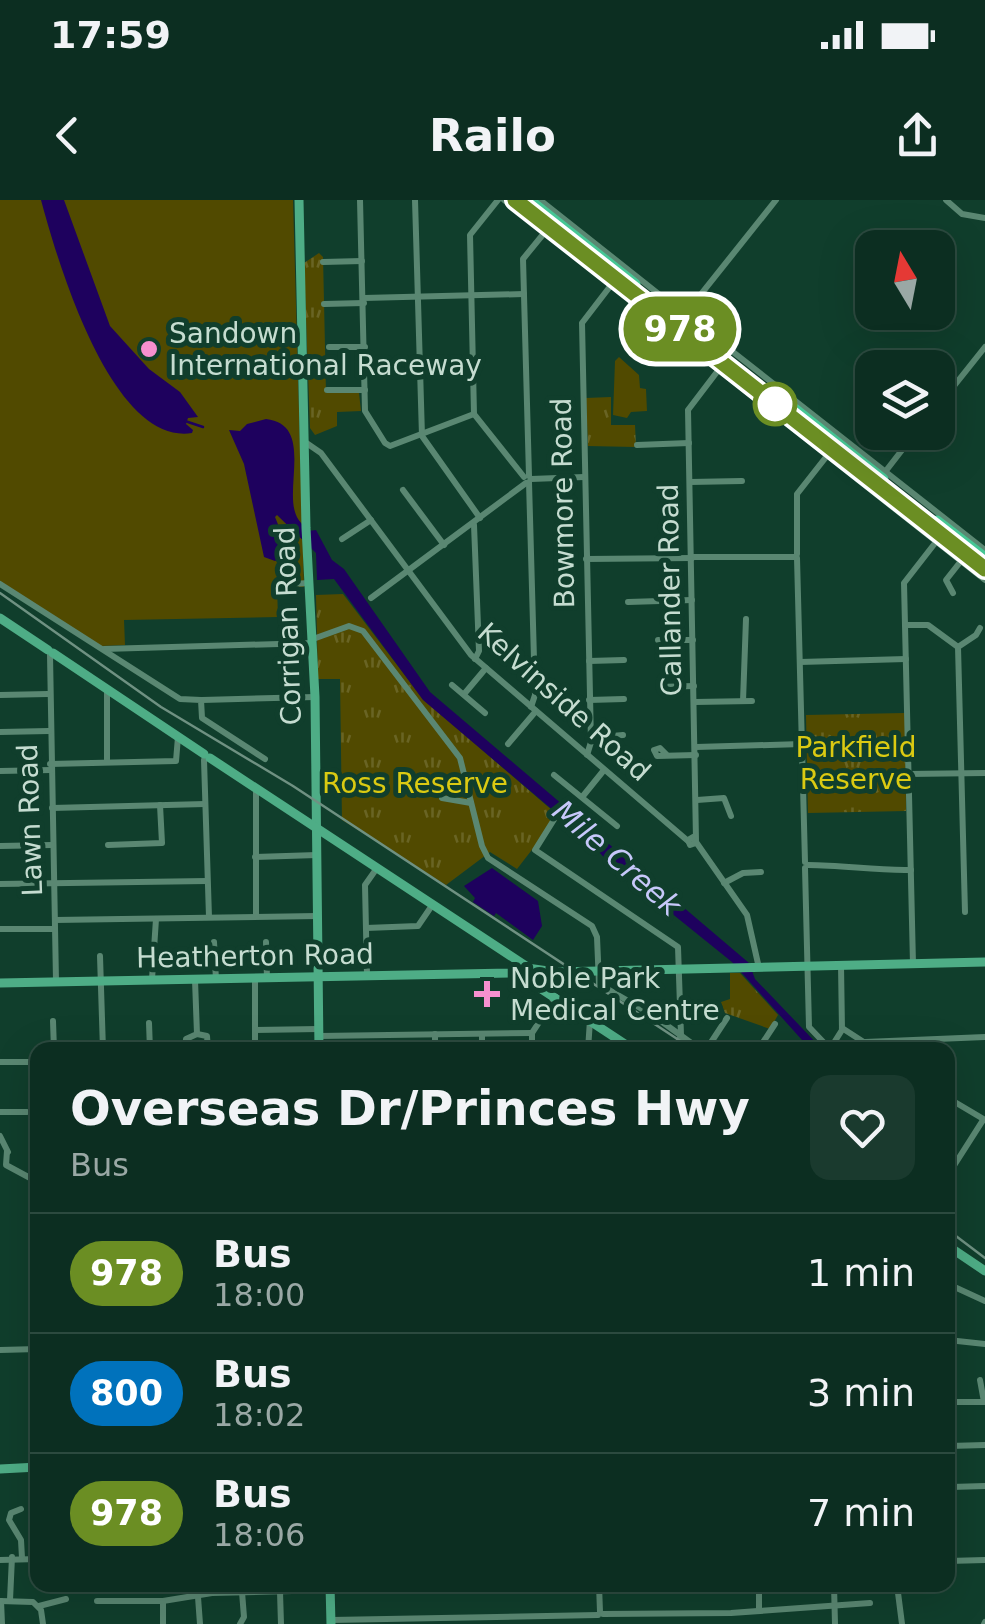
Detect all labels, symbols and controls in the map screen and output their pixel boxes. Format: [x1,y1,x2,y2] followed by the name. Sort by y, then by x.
[50,13,171,57] text: 17:59
[40,108,95,163] icon: back
[890,108,945,163] icon: share
[429,109,556,162] text: Railo
[855,230,955,330] north arrow
[855,230,955,450] map controls
[622,296,738,362] line badge: 978
[643,309,717,349] text: 978
[169,317,482,382] place label: Sandown International Raceway
[138,338,160,360] marker: Sandown International Raceway
[855,350,955,450] button: layers
[754,383,796,425] unlabelled marker
[545,397,581,609] street label: Bowmore Road
[652,483,688,697] street label: Callander Road
[268,526,308,726] street label: Corrigan Road
[471,616,657,788] street label: Kelvinside Road
[796,731,916,796] park label: Parkfield Reserve
[11,743,49,897] street label: Lawn Road
[322,767,508,800] park label: Ross Reserve
[546,793,689,924] water label: Mile Creek
[136,937,374,975] street label: Heatherton Road
[510,962,720,1027] place label: Noble Park Medical Centre
[474,981,500,1007] marker: Noble Park Medical Centre
[810,1075,915,1180] button: heart
[70,1080,750,1136] text: Overseas Dr/Princes Hwy
[70,1146,129,1184] text: Bus
[213,1232,292,1276] text: Bus
[807,1251,915,1295] text: 1 min
[90,1253,163,1293] text: 978
[213,1276,305,1314] text: 18:00
[213,1352,292,1396] text: Bus
[807,1371,915,1415] text: 3 min
[90,1373,163,1413] text: 800
[213,1396,305,1434] text: 18:02
[213,1472,292,1516] text: Bus
[807,1491,915,1535] text: 7 min
[90,1493,163,1533] text: 978
[213,1516,305,1554] text: 18:06

